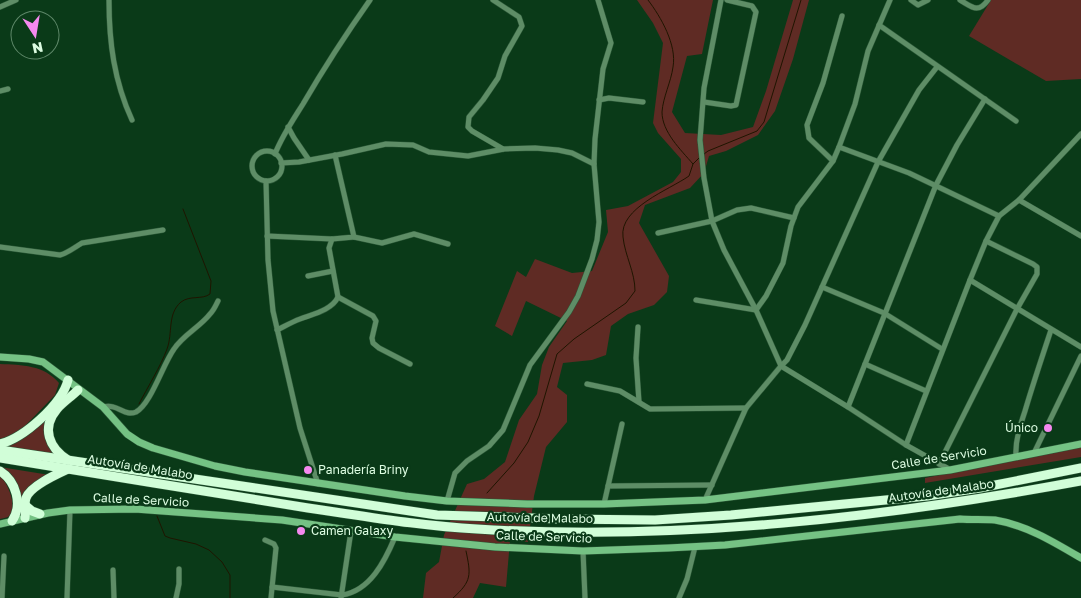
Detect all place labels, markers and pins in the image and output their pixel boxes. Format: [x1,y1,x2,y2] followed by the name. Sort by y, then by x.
[1005,420,1038,435] place label: Único
[1042,422,1054,434] marker: Único
[318,462,409,477] place label: Panadería Briny
[302,464,314,476] marker: Panadería Briny
[311,523,393,538] place label: Camen Galaxy
[295,525,307,537] marker: Camen Galaxy

